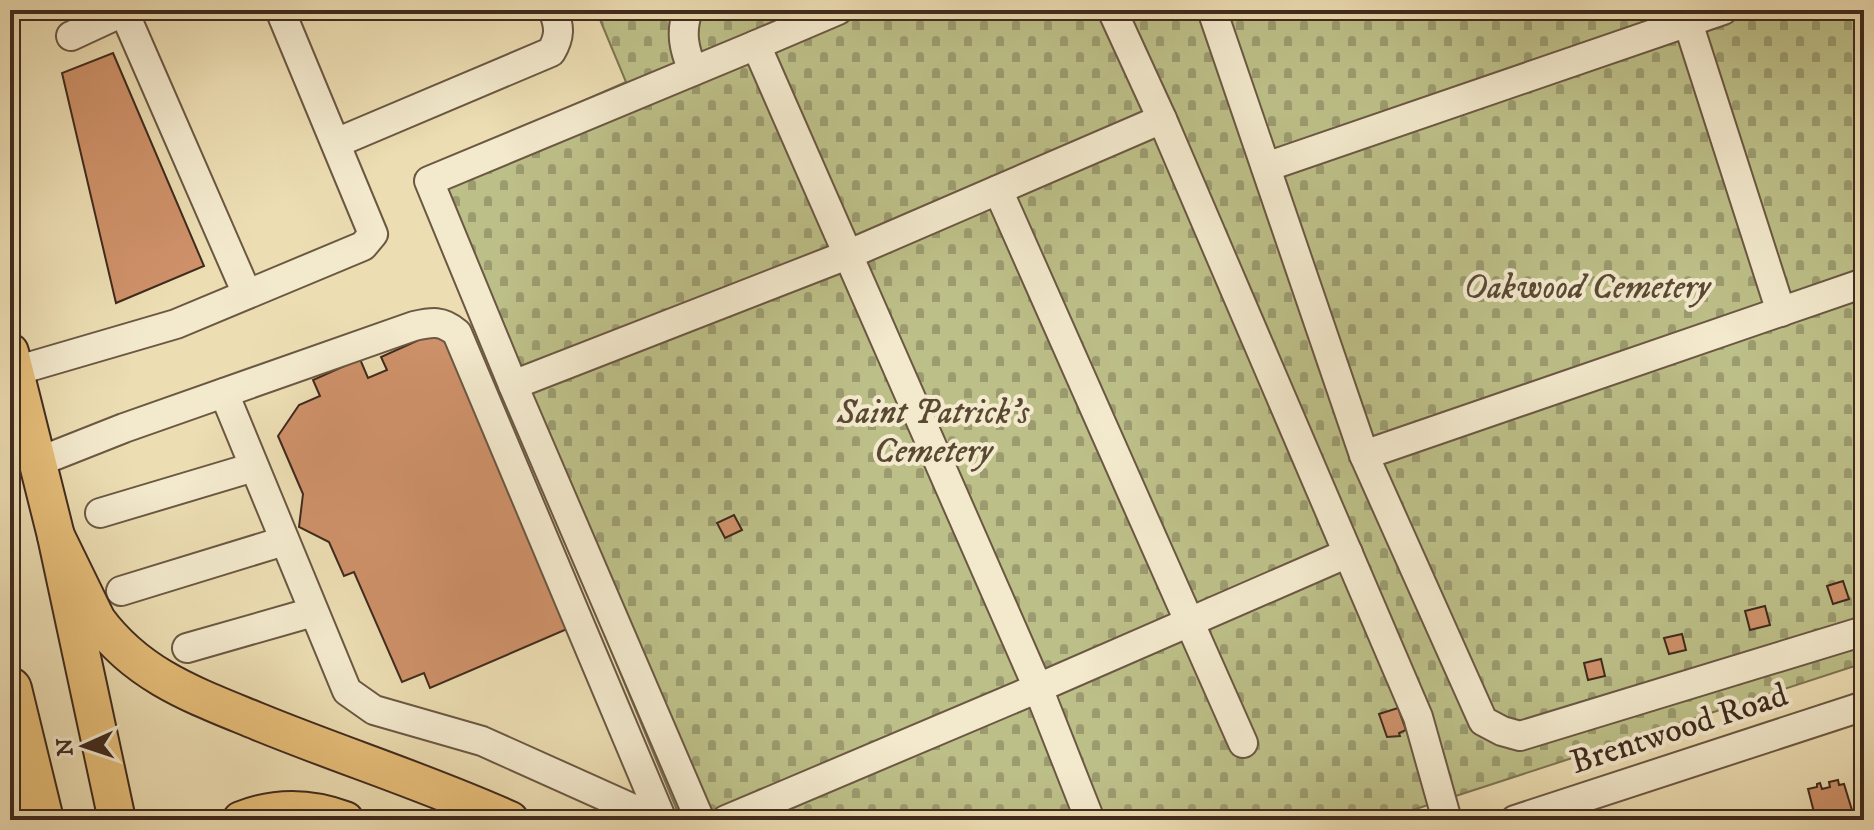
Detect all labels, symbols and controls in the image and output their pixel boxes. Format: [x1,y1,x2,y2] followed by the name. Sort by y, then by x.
[1464,267,1712,309] park label: Oakwood Cemetery
[836,392,1030,473] park label: Saint Patrick's Cemetery
[1565,674,1793,784] street label: Brentwood Road
[44,706,124,786] north arrow
[52,737,79,757] text: N

